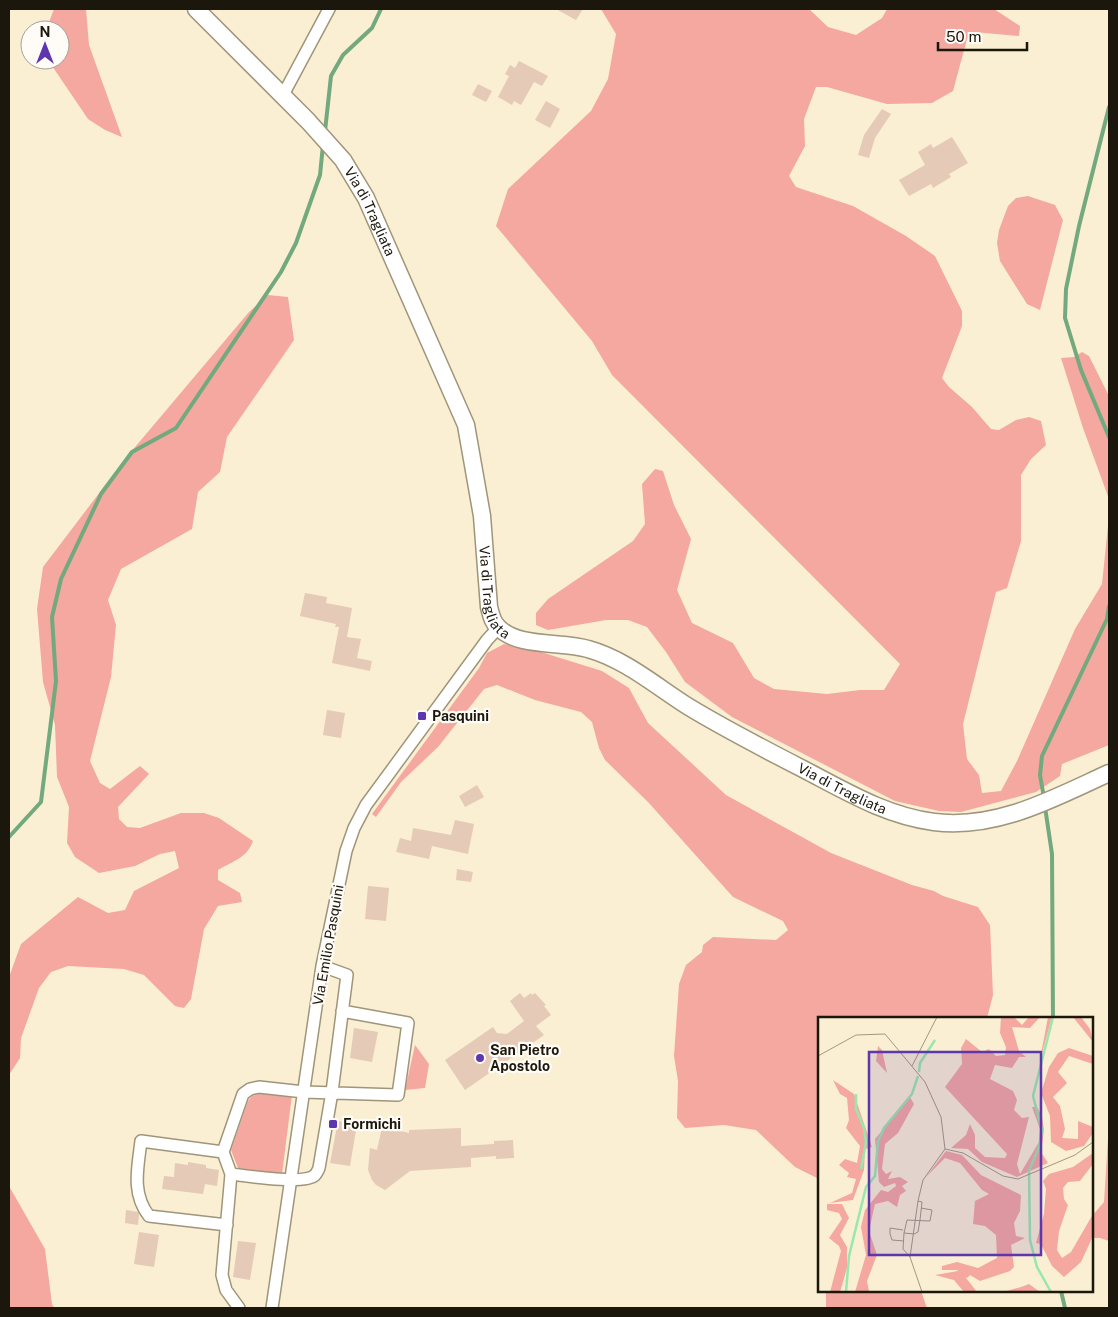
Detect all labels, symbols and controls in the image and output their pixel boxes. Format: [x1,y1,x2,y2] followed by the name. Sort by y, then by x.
[20,20,70,70] north arrow
[938,20,1027,52] scale bar
[40,24,50,40] text: N
[946,28,981,45] text: 50 m
[341,164,398,258] street label: Via di Tragliata
[476,545,513,642] street label: Via di Tragliata
[432,708,489,724] place label: Pasquini
[416,710,428,722] marker: Pasquini
[795,760,889,817] street label: Via di Tragliata
[310,883,346,1007] street label: Via Emilio Pasquini
[818,1017,1093,1292] inset map
[490,1042,559,1074] place label: San Pietro Apostolo
[474,1052,486,1064] marker: San Pietro Apostolo
[343,1116,401,1132] place label: Formichi
[327,1118,339,1130] marker: Formichi

